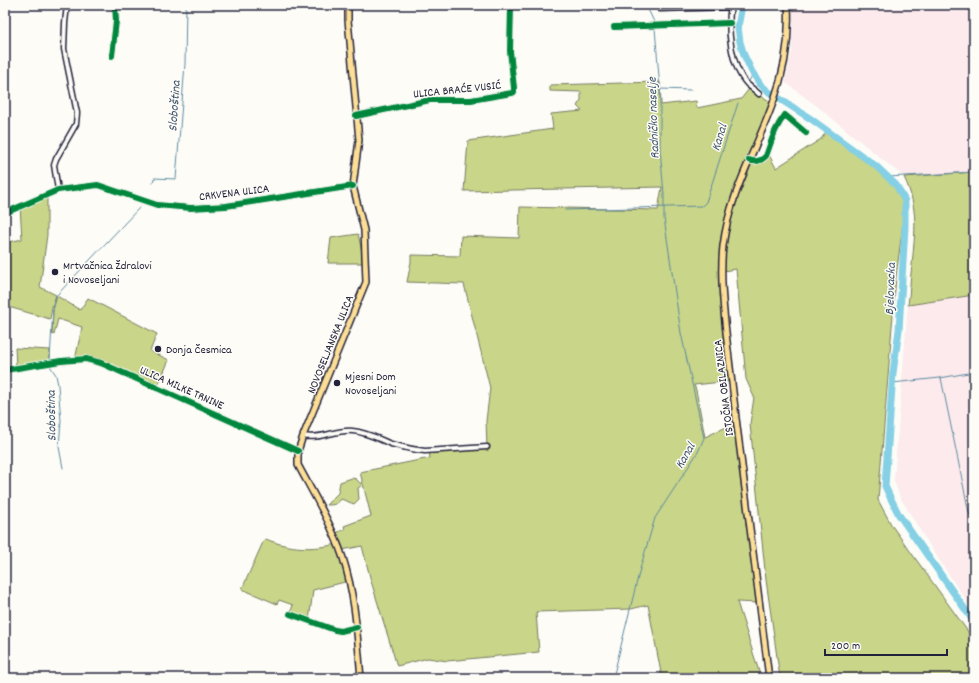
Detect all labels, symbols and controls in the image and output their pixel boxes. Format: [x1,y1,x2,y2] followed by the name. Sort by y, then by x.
[644,75,665,159] water label: Radničko naselje
[412,77,502,104] street label: ULICA BRAĆE VUSIĆ
[164,79,187,132] water label: Sloboština
[707,121,734,154] water label: Kanal
[198,181,271,206] street label: CRKVENA ULICA
[63,258,152,289] place label: Mrtvačnica Ždralovi i Novoseljani
[881,262,902,316] water label: Bjelovacka
[50,267,60,277] marker: Mrtvačnica Ždralovi i Novoseljani
[304,292,359,396] street label: NOVOSELJANSKA ULICA
[710,338,739,437] street label: ISTOČNA OBILAZNICA
[166,342,232,359] place label: Donja Česmica
[153,344,163,354] marker: Donja Česmica
[136,362,227,415] street label: ULICA MILKE TRNINE
[345,369,396,400] place label: Mjesni Dom Novoseljani
[332,378,342,388] marker: Mjesni Dom Novoseljani
[43,389,62,442] water label: Sloboština
[671,439,702,473] water label: Kanal
[825,631,947,657] scale bar
[831,638,860,655] text: 200 m

